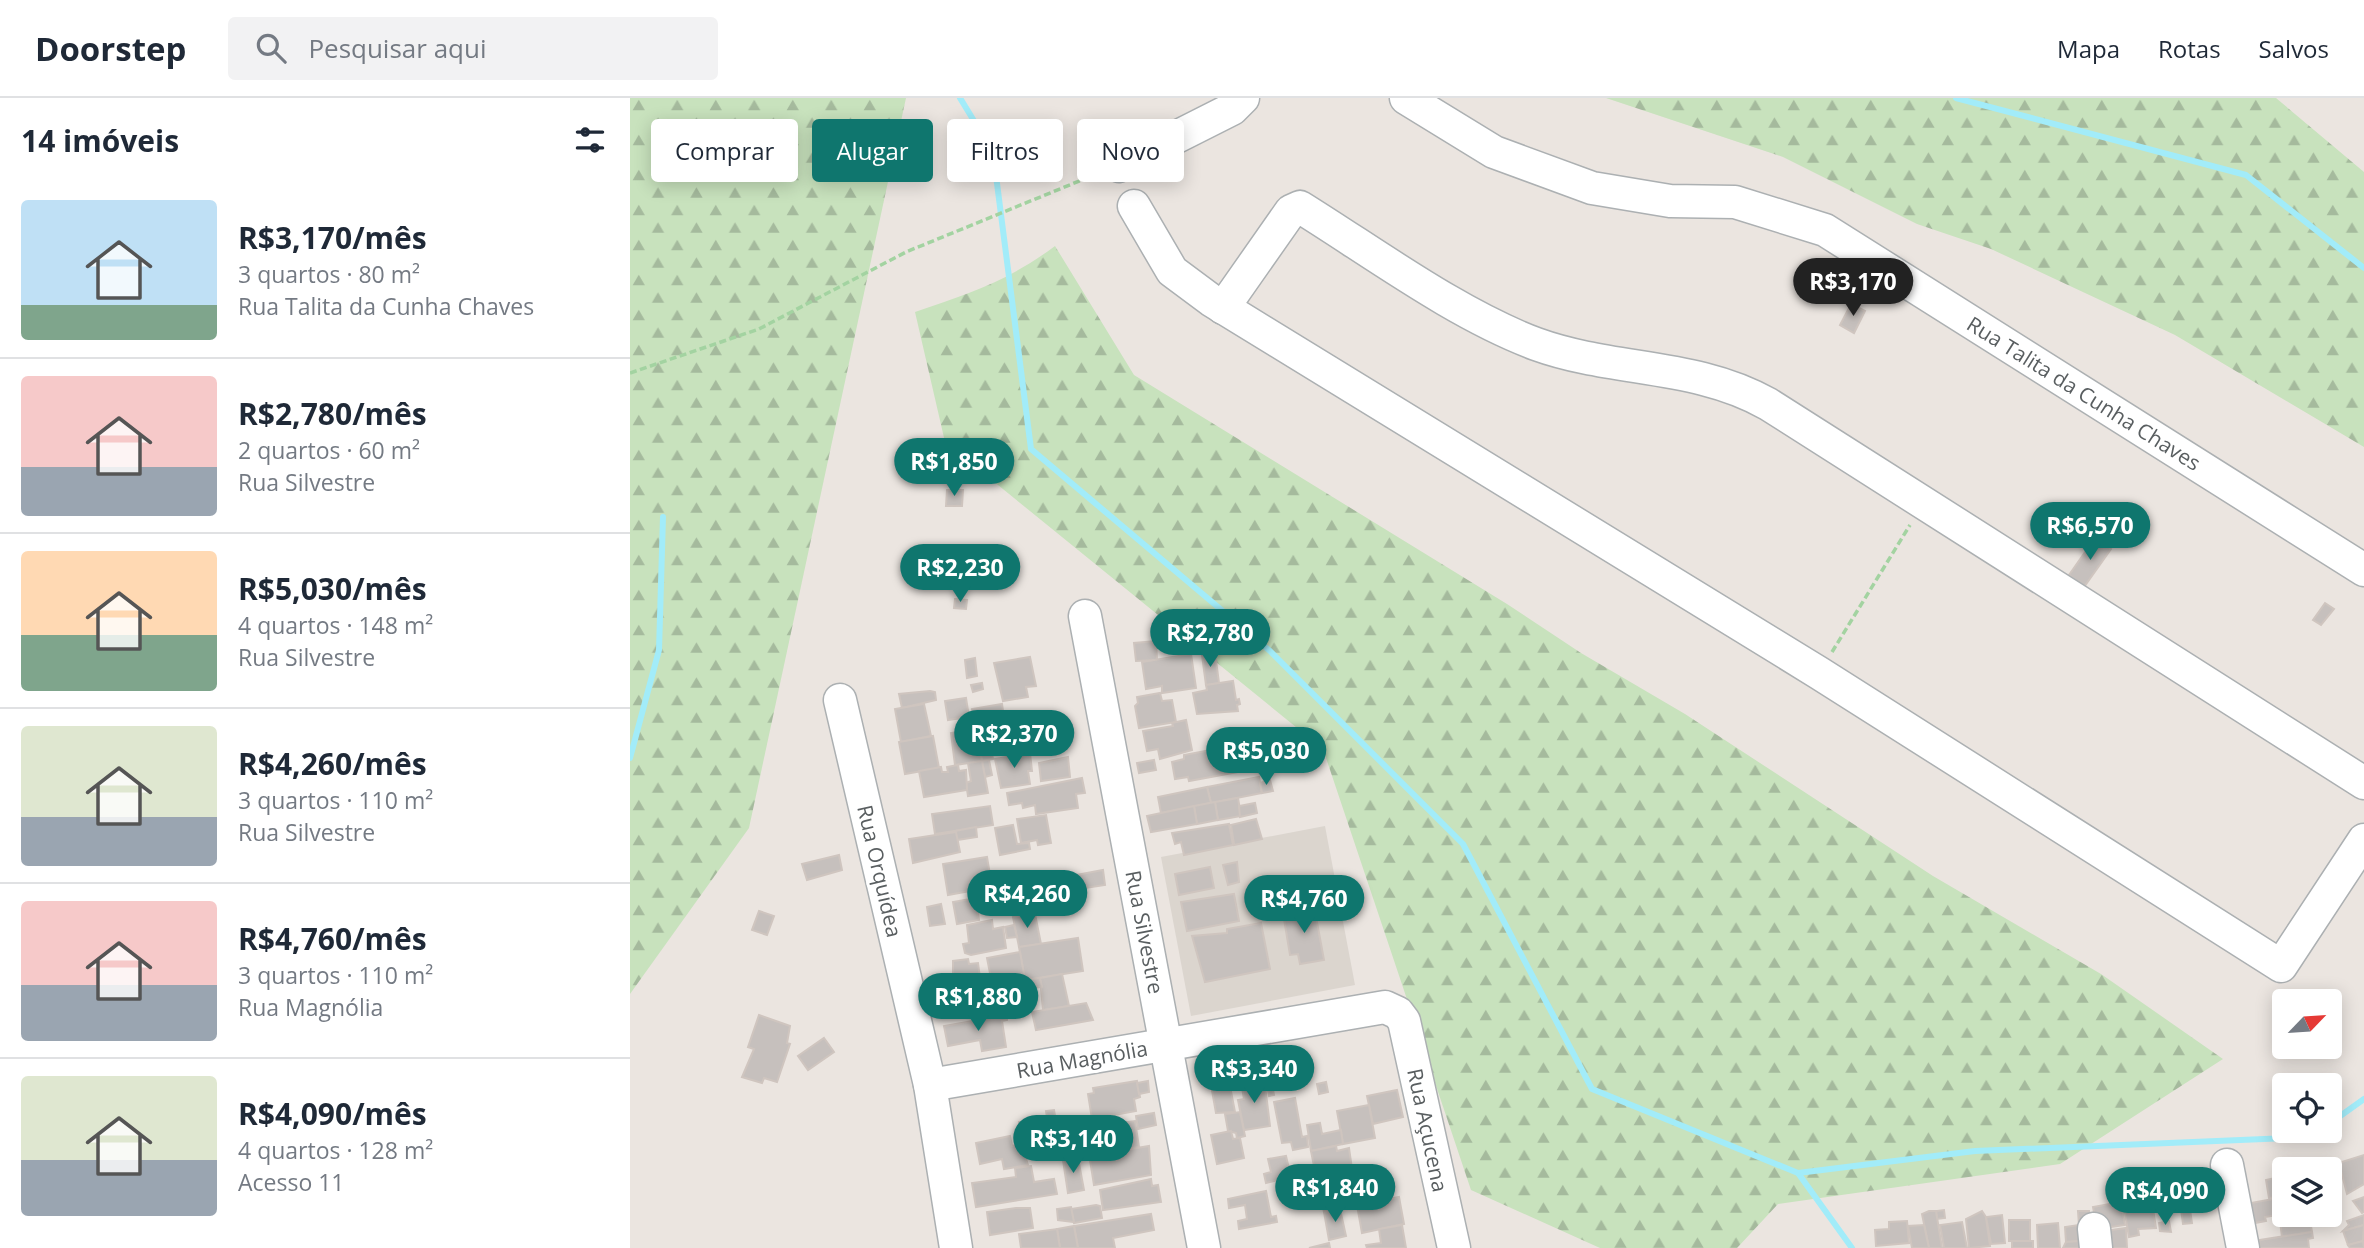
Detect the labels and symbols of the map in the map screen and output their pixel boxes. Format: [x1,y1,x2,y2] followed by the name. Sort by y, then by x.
[1788,258,1918,318] pin: R$3,170
[1962,309,2206,477] street label: Rua Talita da Cunha Chaves
[889,438,1019,498] pin: R$1,850
[2025,503,2155,562] pin: R$6,570
[895,545,1025,604] pin: R$2,230
[1145,610,1275,669] pin: R$2,780
[949,710,1079,770] pin: R$2,370
[1201,728,1331,787] pin: R$5,030
[851,802,909,940] street label: Rua Orquídea
[1119,868,1171,996] street label: Rua Silvestre
[962,870,1092,930] pin: R$4,260
[1239,876,1369,935] pin: R$4,760
[913,974,1043,1033] pin: R$1,880
[2272,989,2342,1059] north arrow
[1014,1034,1150,1084] street label: Rua Magnólia
[1189,1046,1319,1105] pin: R$3,340
[1401,1066,1455,1194] street label: Rua Açucena
[1008,1116,1138,1175] pin: R$3,140
[1270,1164,1400,1224] pin: R$1,840
[2100,1168,2230,1227] pin: R$4,090

